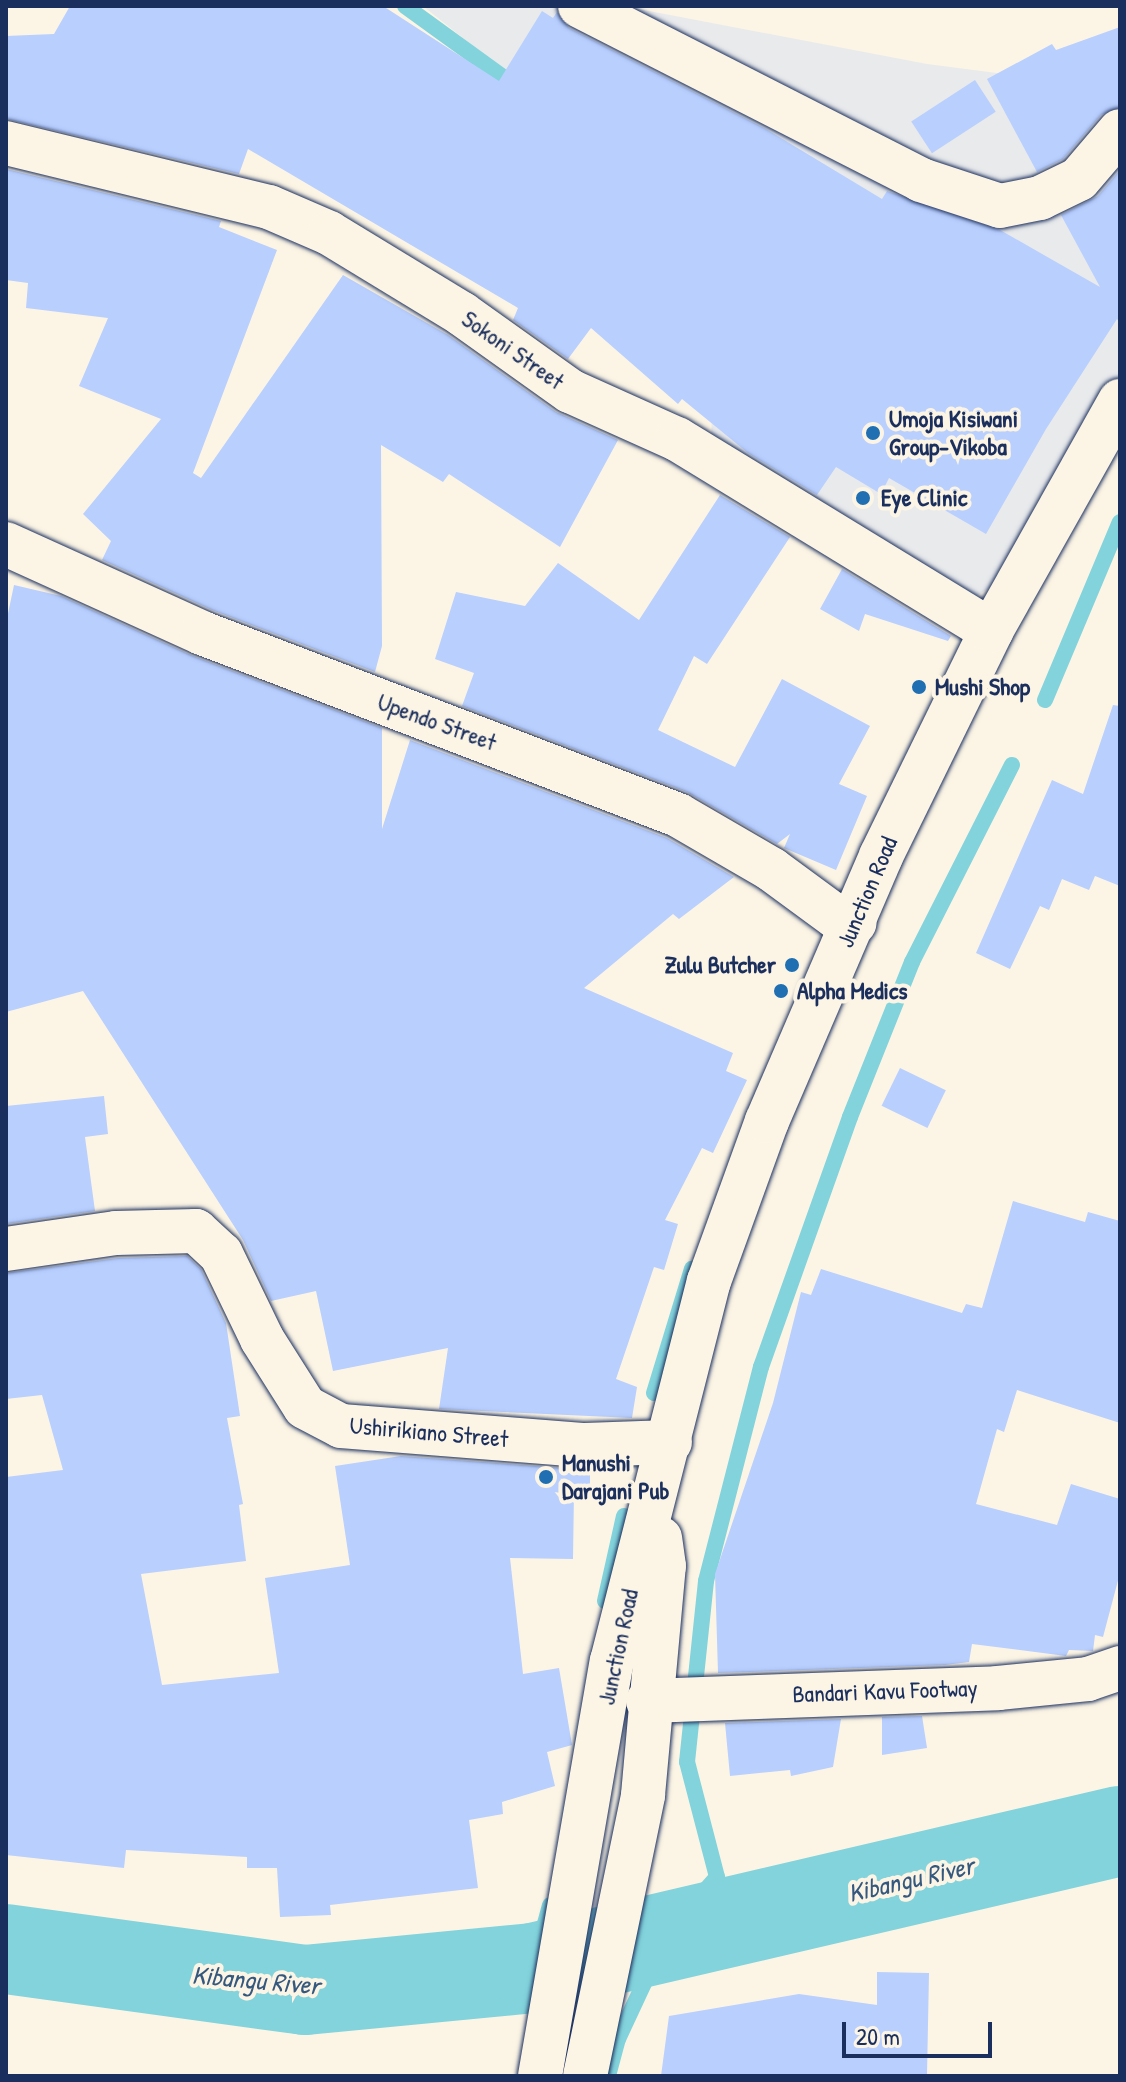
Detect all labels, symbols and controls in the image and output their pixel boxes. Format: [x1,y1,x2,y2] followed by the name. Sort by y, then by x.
[456,304,570,396] street label: Sokoni Street
[889,405,1018,461] place label: Umoja Kisiwani Group-Vikoba
[864,424,882,442] marker: Umoja Kisiwani Group-Vikoba
[881,484,967,512] place label: Eye Clinic
[852,487,874,509] marker: Eye Clinic
[935,673,1030,701] place label: Mushi Shop
[910,678,928,696] marker: Mushi Shop
[374,687,500,757] street label: Upendo Street
[831,832,903,952] street label: Junction Road
[665,951,776,979] place label: Zulu Butcher
[783,956,801,974] marker: Zulu Butcher
[797,977,907,1005] place label: Alpha Medics
[772,982,790,1000] marker: Alpha Medics
[348,1411,510,1453] street label: Ushirikiano Street
[562,1449,669,1505] place label: Manushi Darajani Pub
[537,1468,555,1486] marker: Manushi Darajani Pub
[592,1586,644,1708] street label: Junction Road
[792,1673,978,1709] street label: Bandari Kavu Footway
[845,1849,977,1909] water label: Kibangu River
[191,1959,321,2001] water label: Kibangu River
[846,2006,996,2056] scale bar
[856,2020,900,2052] text: 20 m

